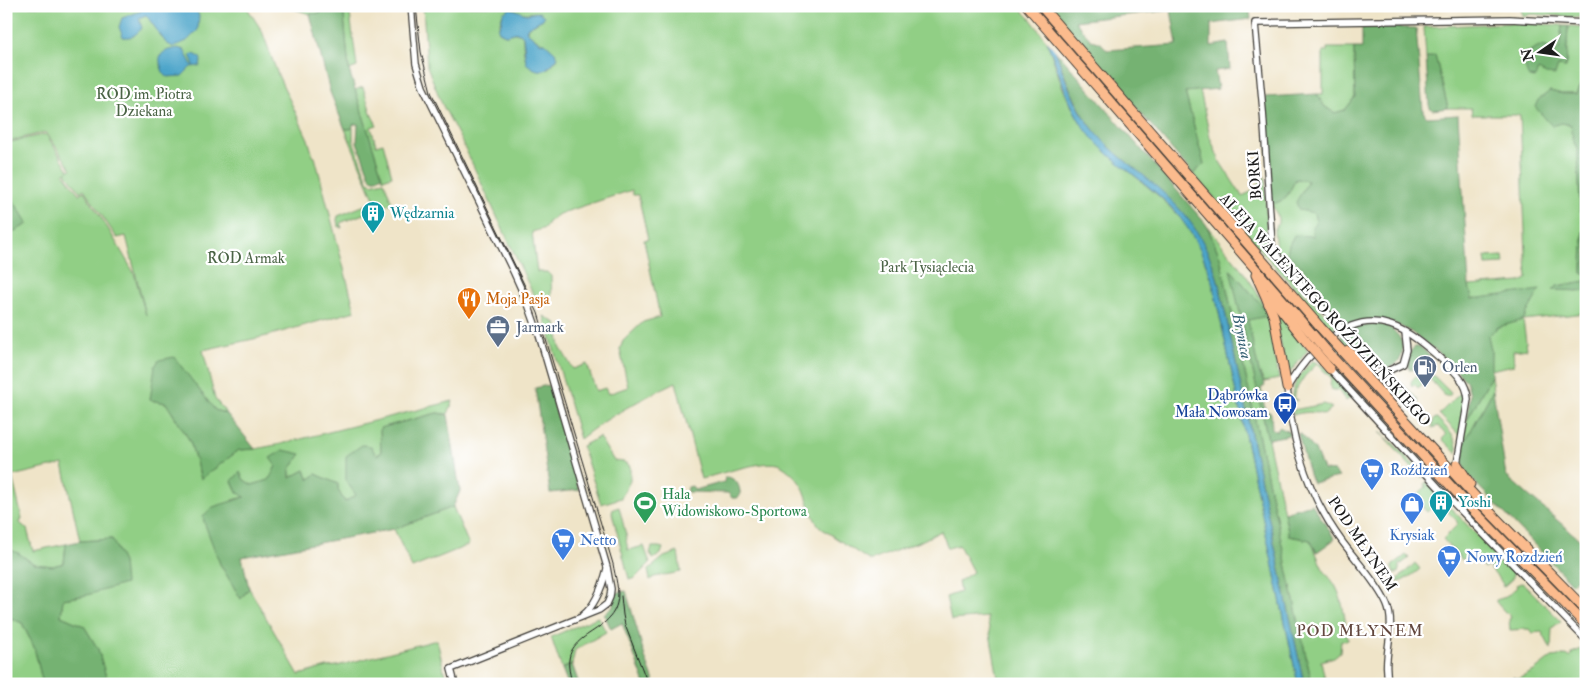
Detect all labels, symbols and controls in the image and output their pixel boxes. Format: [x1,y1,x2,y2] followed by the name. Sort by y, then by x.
[1514,28,1564,78] north arrow
[1518,46,1538,64] text: N
[96,85,193,121] park label: ROD im. Piotra Dziekana
[1244,150,1266,200] street label: BORKI
[1214,187,1436,431] street label: ALEJA WALENTEGO ROŹDZIEŃSKIEGO
[360,200,386,234] building icon: Wędzarnia
[389,204,455,223] place label: Wędzarnia
[207,249,285,268] park label: ROD Armak
[880,258,975,277] park label: Park Tysiąclecia
[456,286,482,320] restaurant icon: Moja Pasja
[486,290,550,309] place label: Moja Pasja
[1227,310,1257,361] water label: Brynica
[485,314,511,348] office icon: Jarmark
[515,318,564,338] place label: Jarmark
[1412,354,1438,388] fuel station icon: Orlen
[1442,358,1478,377] place label: Orlen
[1175,386,1269,422] place label: Dąbrówka Mała Nowosam
[1272,391,1298,425] bus stop icon: Dąbrówka Mała Nowosam
[1359,457,1385,491] supermarket icon: Roździeń
[1390,461,1448,480] place label: Roździeń
[661,485,808,522] place label: Hala Widowiskowo-Sportowa
[1428,489,1454,523] building icon: Yoshi
[632,490,658,524] sports icon: Hala Widowiskowo-Sportowa
[1399,491,1425,525] shop icon: Krysiak
[1323,493,1401,595] street label: POD MŁYNEM
[1458,493,1491,512] place label: Yoshi
[1389,526,1435,545] place label: Krysiak
[550,527,576,561] supermarket icon: Netto
[580,531,616,550] place label: Netto
[1436,544,1462,578] supermarket icon: Nowy Rozdzień
[1466,548,1563,567] place label: Nowy Rozdzień
[1296,621,1424,641] district label: POD MŁYNEM

